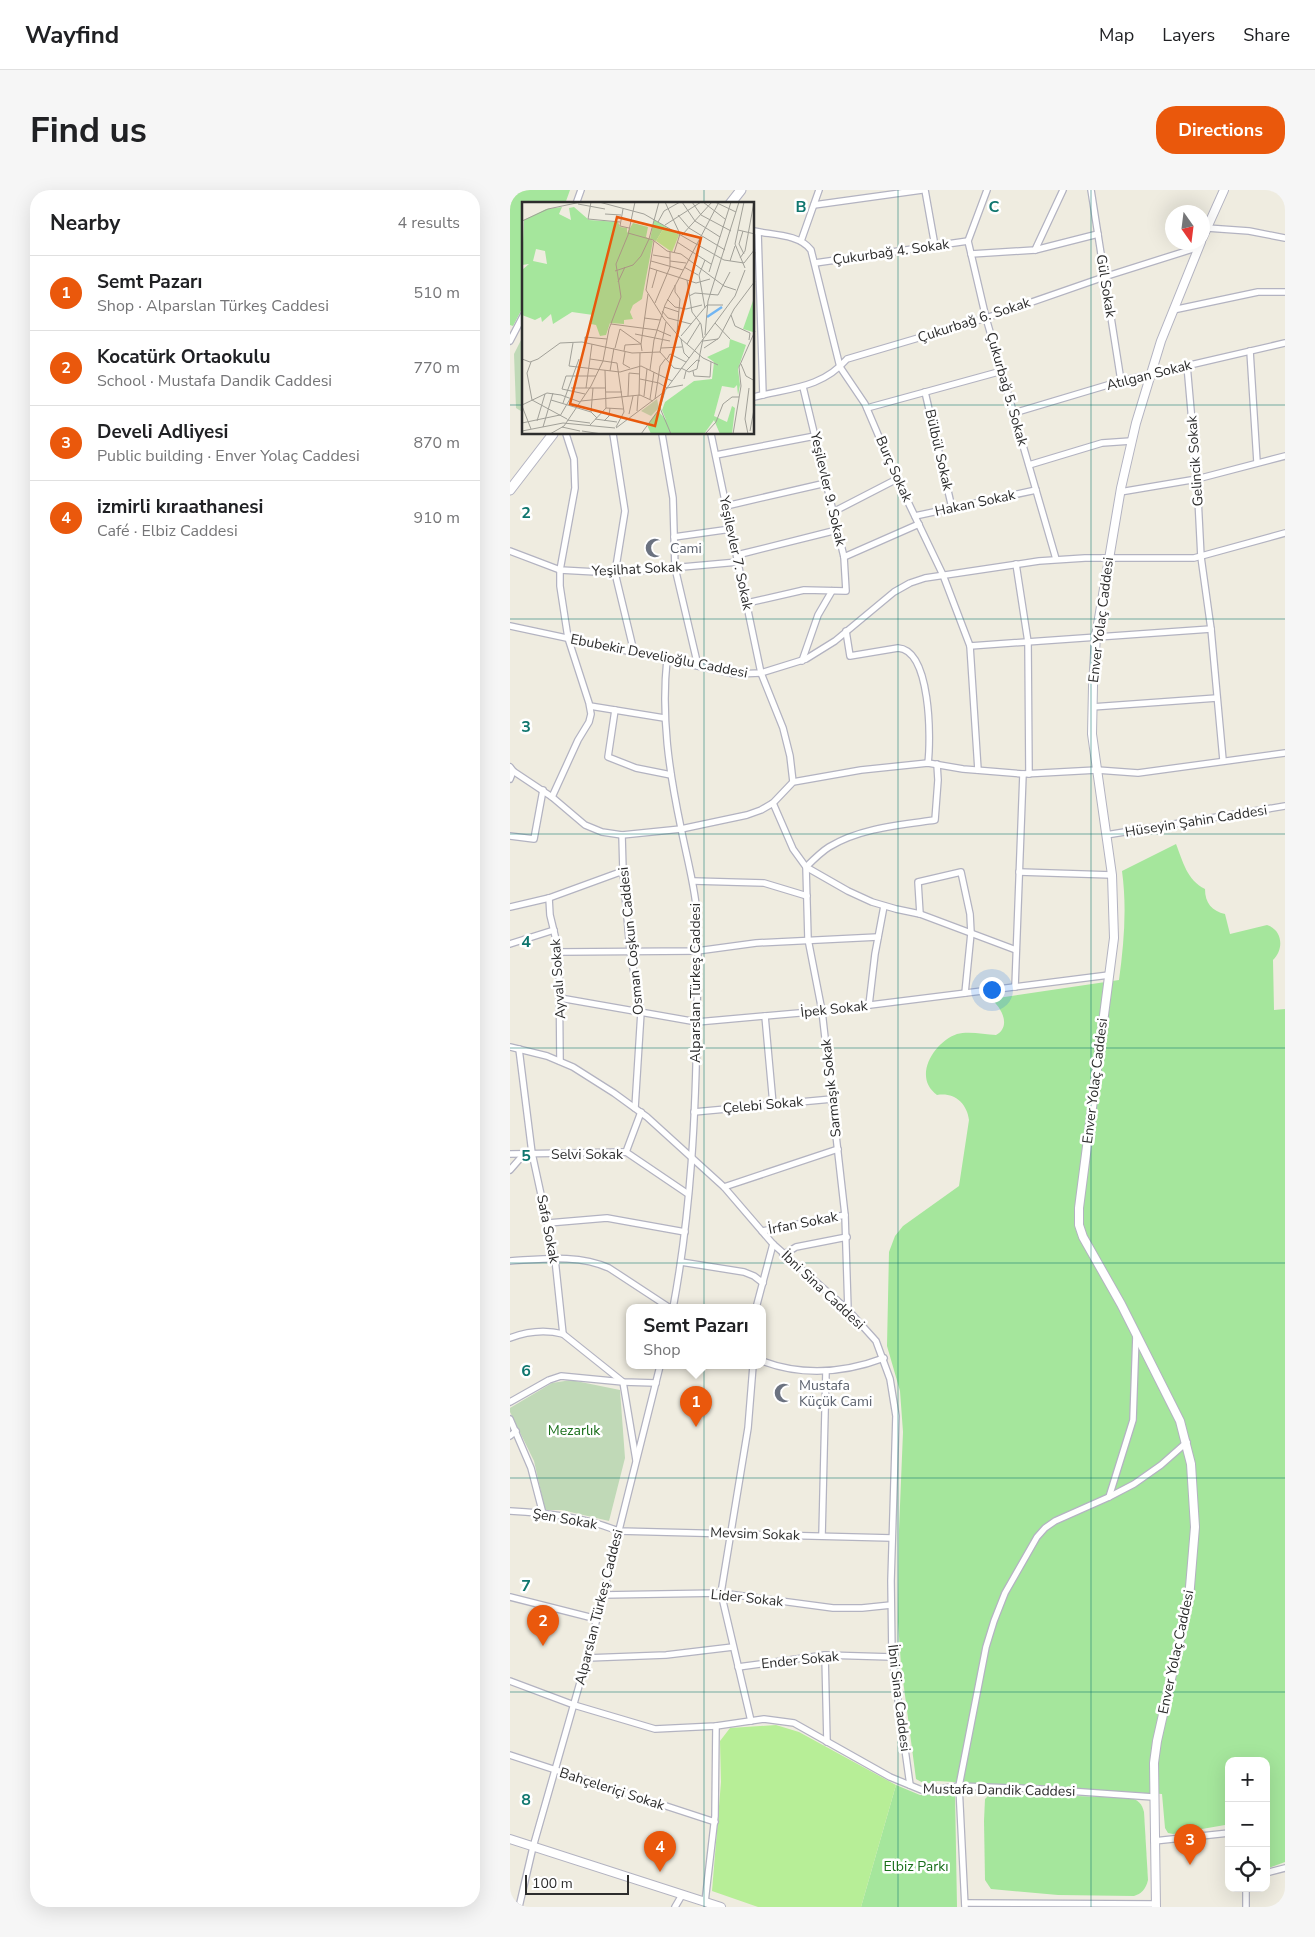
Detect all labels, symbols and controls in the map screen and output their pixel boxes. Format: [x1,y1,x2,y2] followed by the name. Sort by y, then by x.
[25,19,119,51] text: Wayfind
[1099,23,1134,47] text: Map
[1162,23,1215,47] text: Layers
[1243,23,1290,47] text: Share
[1156,106,1285,154] button: Directions
[30,107,147,154] text: Find us
[795,196,807,218] text: B
[989,196,1000,218] text: C
[522,202,755,435] inset map
[1165,205,1210,250] north arrow
[50,209,120,237] text: Nearby
[398,212,460,234] text: 4 results
[832,234,951,270] street label: Çukurbağ 4. Sokak
[1092,253,1121,320] street label: Gül Sokak
[97,269,202,295] text: Semt Pazarı
[61,282,71,304] text: 1
[413,282,460,304] text: 510 m
[915,293,1034,347] street label: Çukurbağ 6. Sokak
[97,295,329,317] text: Shop · Alparslan Türkeş Caddesi
[982,330,1033,449] street label: Çukurbağ 5. Sokak
[97,344,270,370] text: Kocatürk Ortaokulu
[1104,355,1195,395] street label: Atılgan Sokak
[61,357,71,379] text: 2
[413,357,460,379] text: 770 m
[97,370,332,392] text: School · Mustafa Dandik Caddesi
[920,407,958,494] street label: Bülbül Sokak
[1182,414,1208,507] street label: Gelincik Sokak
[97,419,228,445] text: Develi Adliyesi
[805,429,851,549] street label: Yeşilevler 9. Sokak
[61,432,71,454] text: 3
[413,432,460,454] text: 870 m
[871,433,917,506] street label: Burç Sokak
[97,445,360,467] text: Public building · Enver Yolaç Caddesi
[933,485,1018,521] street label: Hakan Sokak
[714,493,758,613] street label: Yeşilevler 7. Sokak
[97,494,263,520] text: izmirli kıraathanesi
[521,502,531,524] text: 2
[61,507,71,529] text: 4
[413,507,460,529] text: 910 m
[97,520,238,542] text: Café · Elbiz Caddesi
[644,537,666,559] mosque icon: Cami
[670,539,702,558] place label: Cami
[1084,556,1118,684] street label: Enver Yolaç Caddesi
[590,557,684,581] street label: Yeşilhat Sokak
[569,629,749,683] street label: Ebubekir Develioğlu Caddesi
[521,716,531,738] text: 3
[1124,800,1268,842] street label: Hüseyin Şahin Caddesi
[614,866,648,1016] street label: Osman Coşkun Caddesi
[686,903,705,1063] street label: Alparslan Türkeş Caddesi
[521,931,531,953] text: 4
[546,937,570,1020] street label: Ayvalı Sokak
[979,977,1005,1003] your location
[799,996,870,1022] street label: İpek Sokak
[1078,1017,1112,1145] street label: Enver Yolaç Caddesi
[816,1037,846,1138] street label: Sarmaşık Sokak
[722,1092,805,1118] street label: Çelebi Sokak
[521,1145,531,1167] text: 5
[551,1145,624,1164] street label: Selvi Sokak
[532,1193,564,1266] street label: Safa Sokak
[767,1207,840,1239] street label: İrfan Sokak
[777,1246,869,1334] street label: İbni Sina Caddesi
[626,1304,766,1369] popup
[643,1313,749,1339] text: Semt Pazarı
[643,1339,680,1361] text: Shop
[521,1360,531,1382] text: 6
[799,1376,872,1411] place label: Mustafa Küçük Cami
[773,1382,795,1404] mosque icon: Mustafa Küçük Cami
[680,1386,712,1427] pin: 1
[548,1421,601,1440] park label: Mezarlık
[531,1504,600,1534] street label: Şen Sokak
[710,1523,801,1545] street label: Mevsim Sokak
[570,1527,628,1687] street label: Alparslan Türkeş Caddesi
[521,1575,531,1597] text: 7
[710,1585,785,1611] street label: Lider Sokak
[1154,1588,1198,1716] street label: Enver Yolaç Caddesi
[527,1605,559,1646] pin: 2
[883,1643,915,1753] street label: İbni Sina Caddesi
[760,1646,841,1674] street label: Ender Sokak
[1225,1757,1270,1892] map controls
[1225,1757,1270,1802] button: +
[557,1763,668,1815] street label: Bahçeleriçi Sokak
[923,1779,1075,1801] street label: Mustafa Dandik Caddesi
[521,1789,531,1811] text: 8
[1225,1802,1270,1847] button: −
[1174,1824,1206,1865] pin: 3
[644,1831,676,1872] pin: 4
[1225,1847,1270,1892] button: locate
[883,1857,949,1876] park label: Elbiz Parkı
[525,1872,629,1895] scale bar
[532,1874,573,1893] text: 100 m

